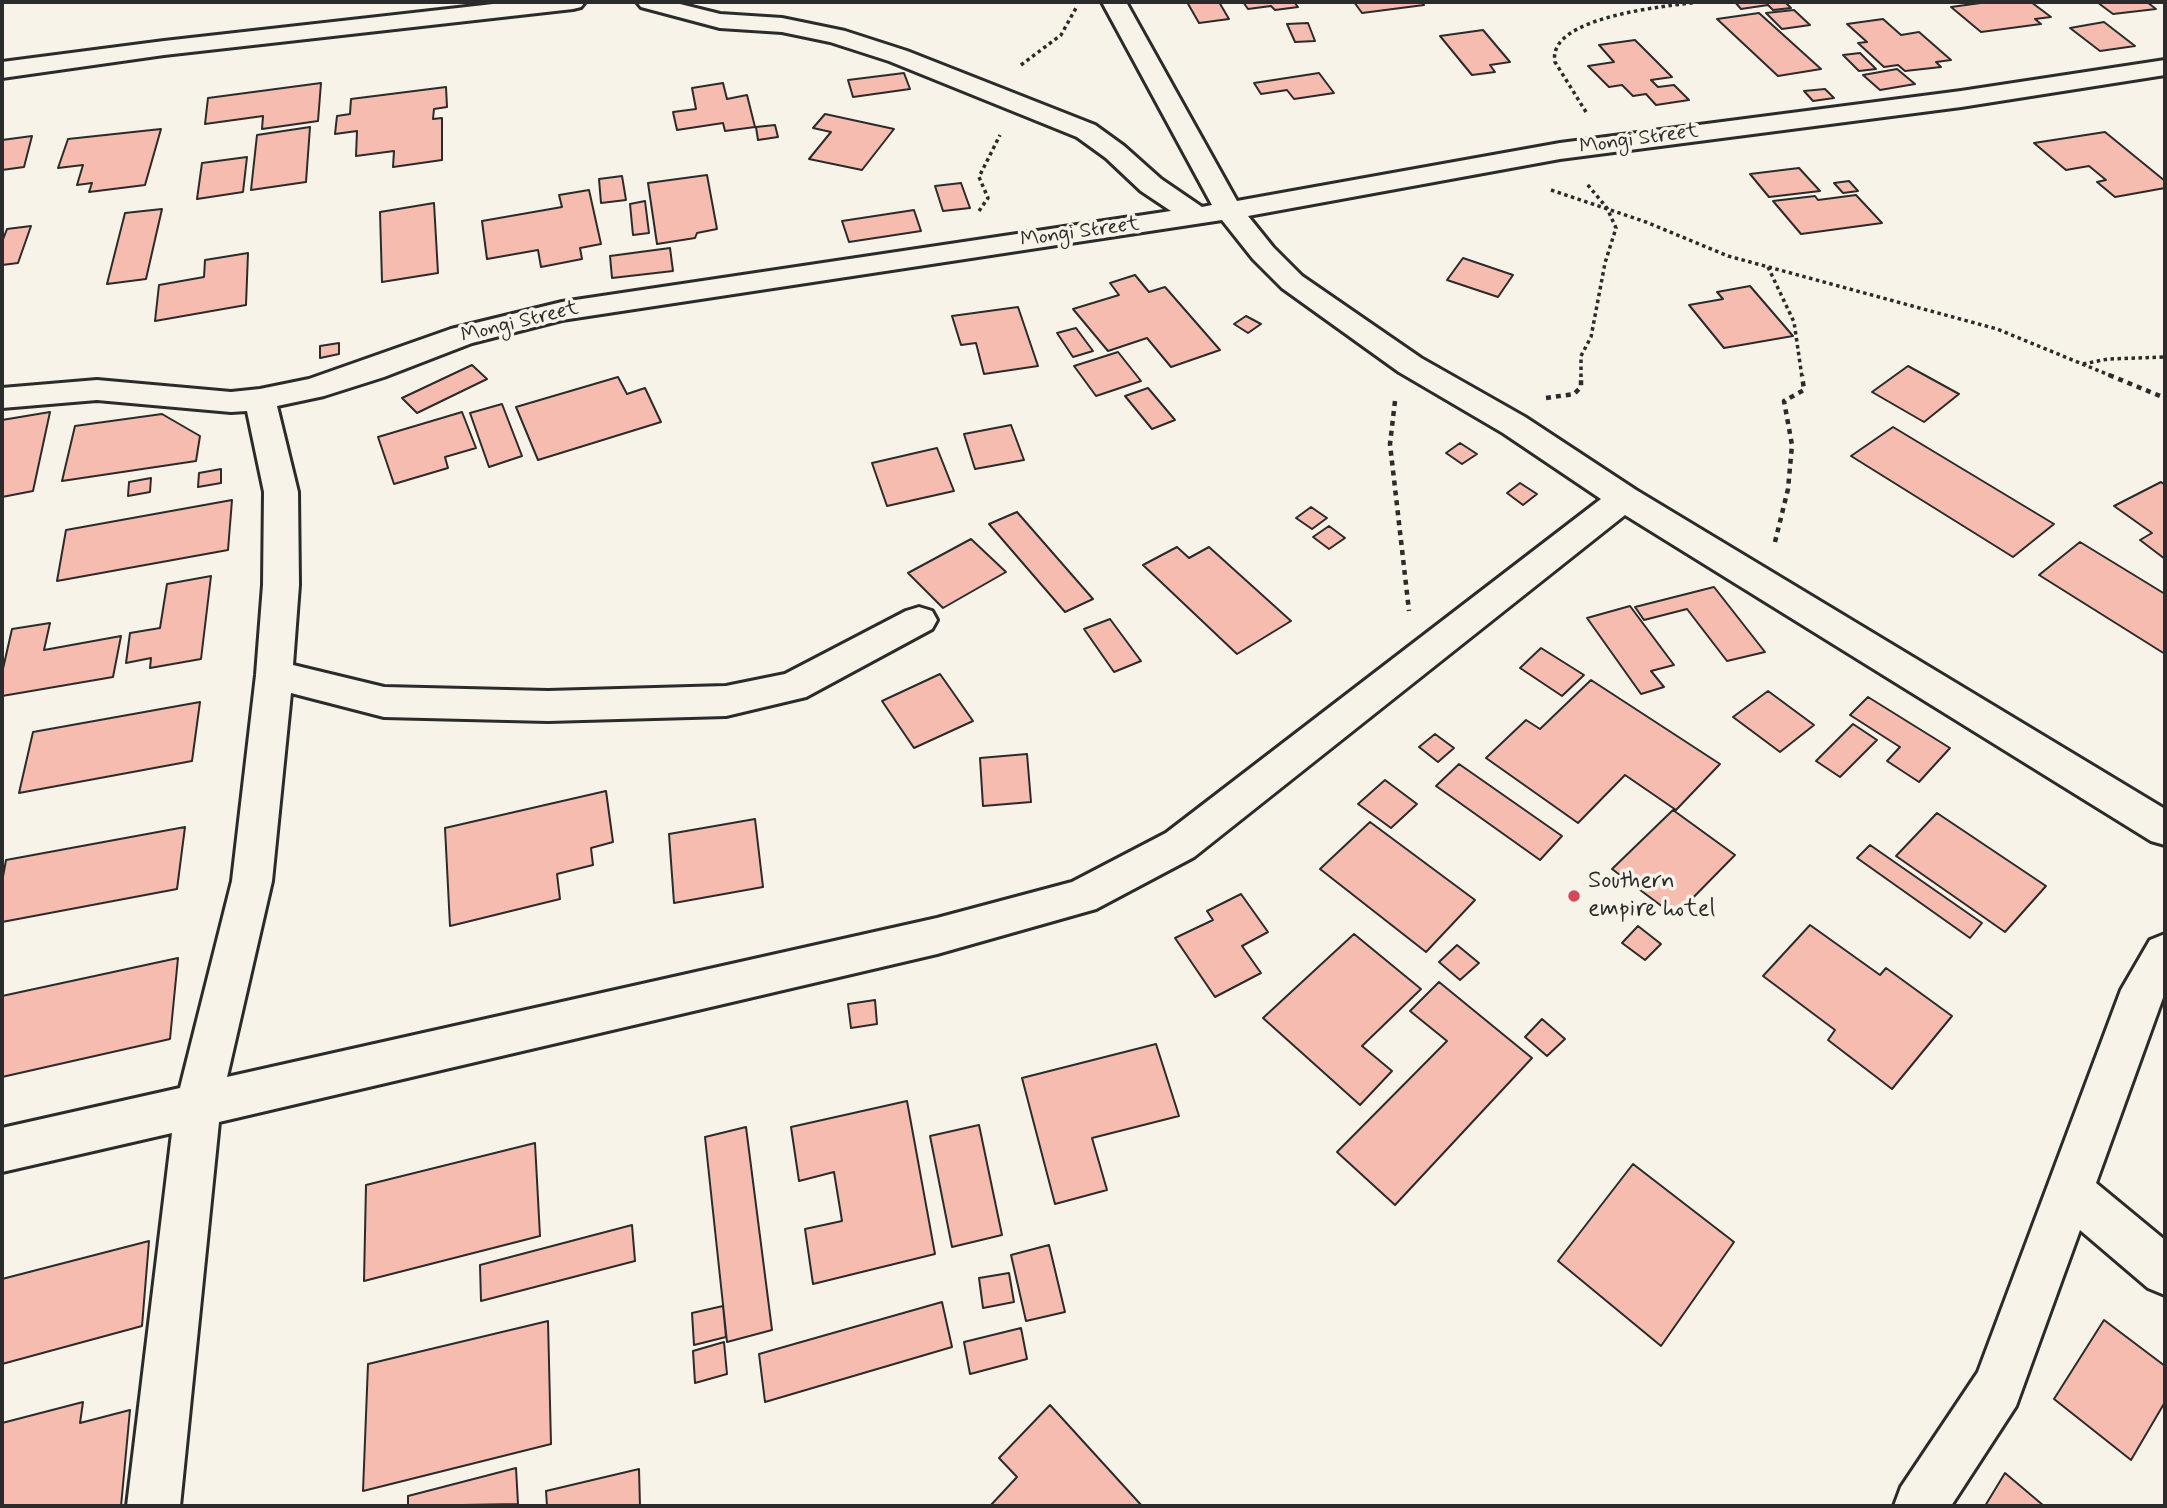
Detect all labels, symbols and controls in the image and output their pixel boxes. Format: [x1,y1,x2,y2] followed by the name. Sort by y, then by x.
[1578,119,1700,161] street label: Mongi Street
[1019,212,1141,254] street label: Mongi Street
[459,296,581,350] street label: Mongi Street
[1588,868,1715,924] place label: Southern empire hotel
[1566,888,1582,904] marker: Southern empire hotel

